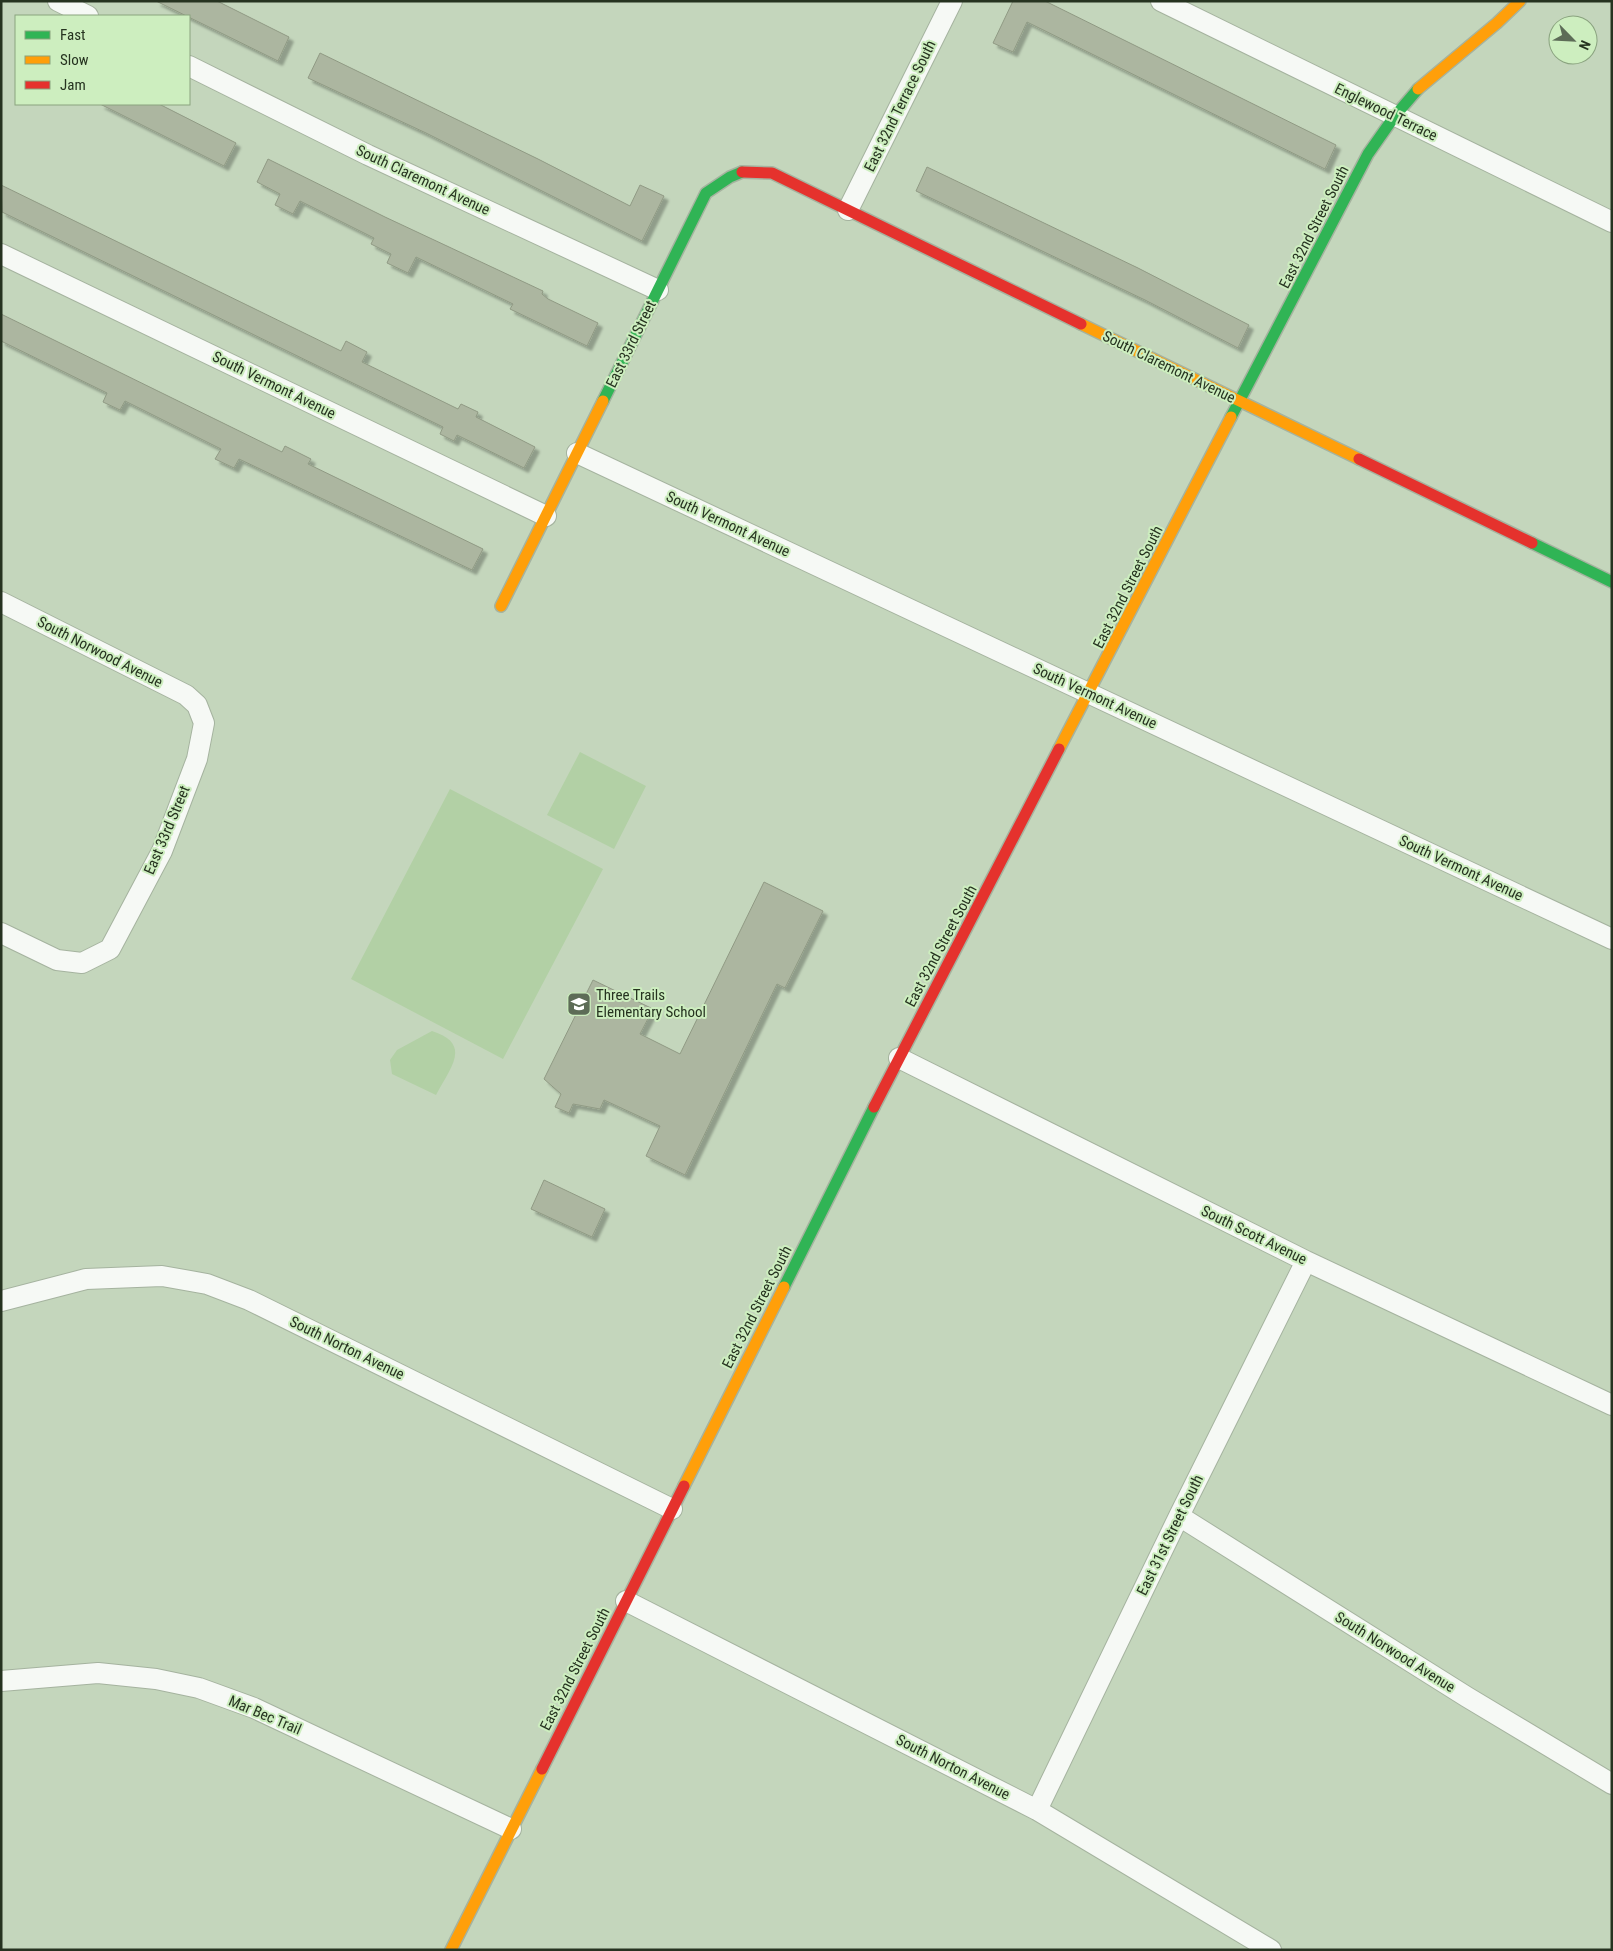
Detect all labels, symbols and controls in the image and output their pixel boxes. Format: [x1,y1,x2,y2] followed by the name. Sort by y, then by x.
[15,15,190,105] legend
[1548,15,1598,65] north arrow
[60,26,85,44] text: Fast
[860,37,940,175] street label: East 32nd Terrace South
[1576,38,1594,52] text: N
[60,51,89,69] text: Slow
[60,76,86,94] text: Jam
[1332,79,1440,145] street label: Englewood Terrace
[353,141,493,219] street label: South Claremont Avenue
[1275,163,1353,291] street label: East 32nd Street South
[602,298,660,390] street label: East 33rd Street
[1100,327,1238,407] street label: South Claremont Avenue
[210,347,338,423] street label: South Vermont Avenue
[663,487,793,561] street label: South Vermont Avenue
[1089,523,1167,651] street label: East 32nd Street South
[34,613,166,691] street label: South Norwood Avenue
[1030,659,1160,733] street label: South Vermont Avenue
[140,783,194,877] street label: East 33rd Street
[1396,831,1526,905] street label: South Vermont Avenue
[901,882,981,1010] street label: East 32nd Street South
[596,986,706,1021] place label: Three Trails Elementary School
[566,991,592,1017] school or university icon: Three Trails Elementary School
[1198,1202,1310,1268] street label: South Scott Avenue
[718,1243,796,1371] street label: East 32nd Street South
[287,1312,407,1384] street label: South Norton Avenue
[1133,1472,1207,1598] street label: East 31st Street South
[536,1605,614,1733] street label: East 32nd Street South
[1332,1608,1458,1696] street label: South Norwood Avenue
[226,1692,304,1738] street label: Mar Bec Trail
[893,1731,1013,1803] street label: South Norton Avenue

